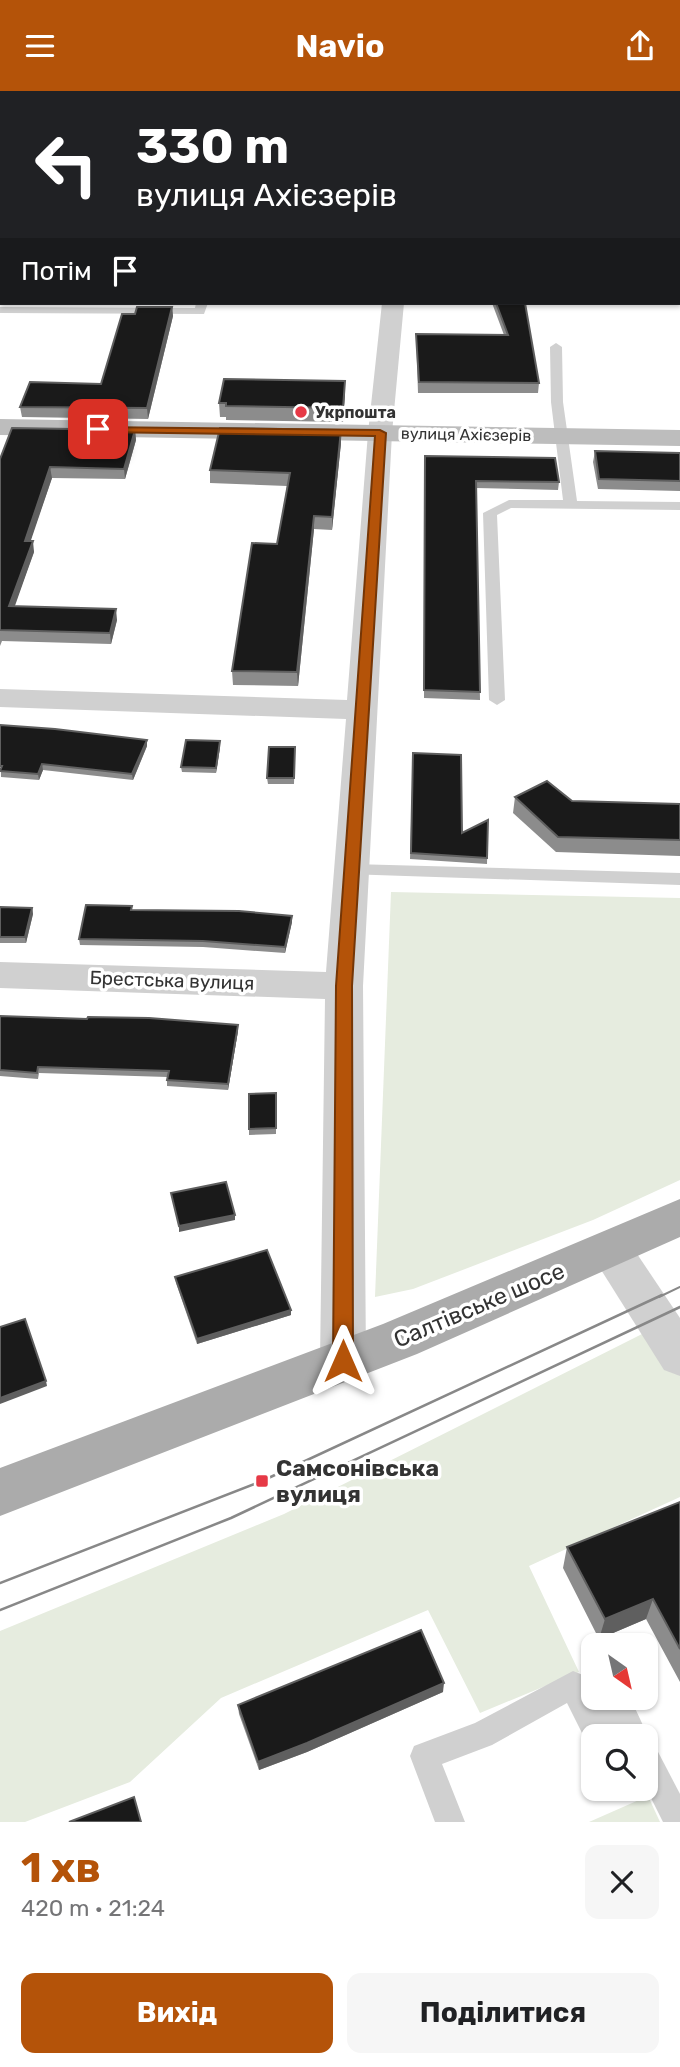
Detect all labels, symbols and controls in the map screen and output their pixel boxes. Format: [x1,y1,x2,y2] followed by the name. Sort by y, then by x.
[21,27,59,65] icon: menu
[295,27,385,65] text: Navio
[621,27,659,65] icon: share
[136,117,289,175] text: 330 m
[21,119,112,210] icon: left
[136,176,397,214] text: вулиця Ахієзерів
[106,252,144,290] icon: arrive
[21,256,92,287] text: Потім
[68,399,128,459] pin
[315,403,396,422] place label: Укрпошта
[293,404,309,420] marker: Укрпошта
[79,410,117,448] icon: arrive
[401,424,531,445] street label: вулиця Ахієзерів
[89,966,255,995] street label: Брестська вулиця
[389,1256,569,1354] street label: Салтівське шосе
[306,1324,380,1398] position arrow
[276,1454,439,1508] place label: Самсонівська вулиця
[254,1473,270,1489] marker: Самсонівська вулиця
[581,1633,658,1710] north arrow
[581,1633,658,1801] map controls
[581,1724,658,1801] button: search
[21,1843,101,1893] text: 1 хв
[585,1845,659,1919] button: close
[21,1894,165,1922] text: 420 m · 21:24
[21,1973,333,2053] button: Вихід
[347,1973,659,2053] button: Поділитися

